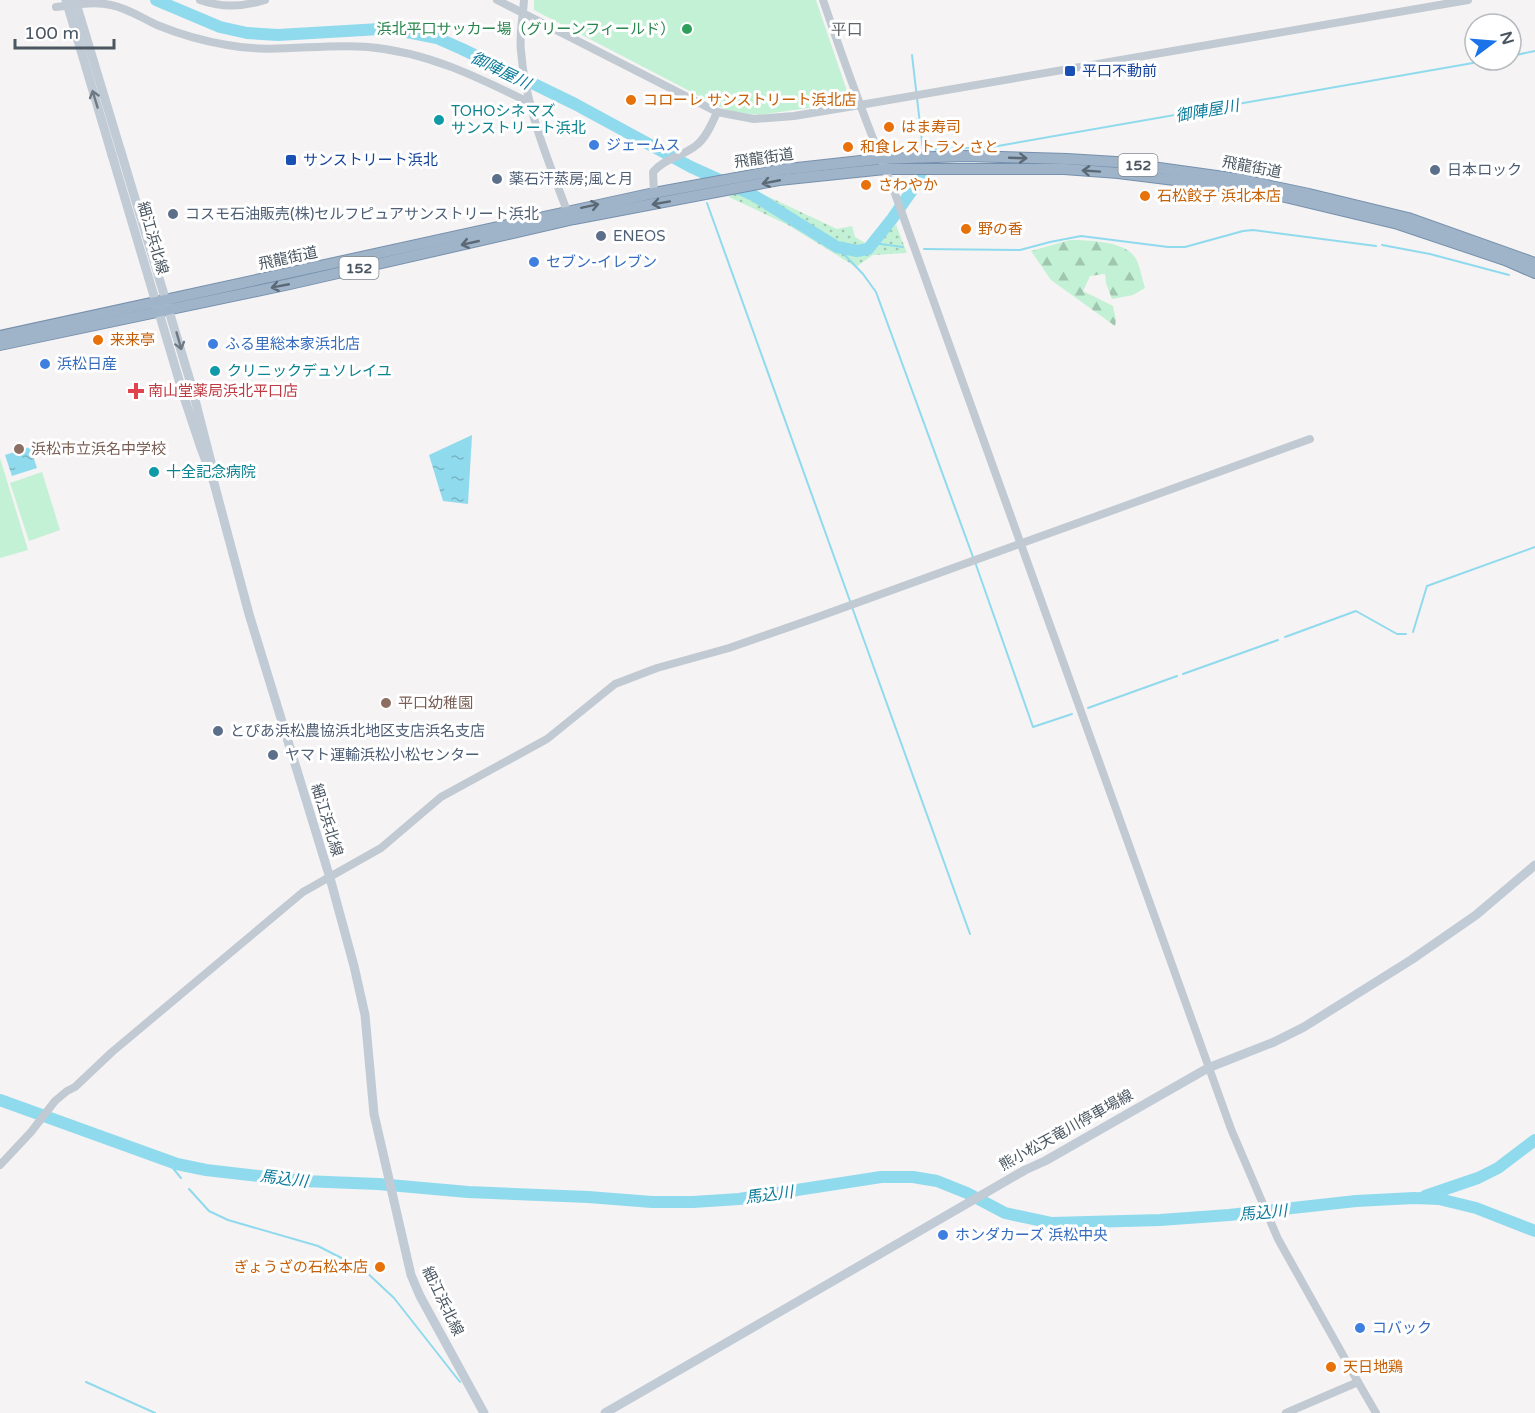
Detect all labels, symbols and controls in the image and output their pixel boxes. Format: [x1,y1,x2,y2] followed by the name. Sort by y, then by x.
[15,12,114,50] scale bar
[1463,12,1523,72] north arrow
[376,20,675,38] place label: 浜北平口サッカー場（グリーンフィールド）
[831,20,863,40] district label: 平口
[24,22,79,44] text: 100 m
[680,22,694,36] marker: 浜北平口サッカー場（グリーンフィールド）
[1495,29,1518,47] text: N
[467,48,535,95] water label: 御陣屋川
[1082,62,1157,80] place label: 平口不動前
[1063,64,1077,78] marker: 平口不動前
[89,90,100,109] one-way arrow
[643,91,857,109] place label: コローレ サンストリート浜北店
[624,93,638,107] marker: コローレ サンストリート浜北店
[1174,95,1242,126] water label: 御陣屋川
[451,102,586,137] place label: TOHOシネマズ サンストリート浜北
[432,113,446,127] marker: TOHOシネマズ サンストリート浜北
[901,118,961,136] place label: はま寿司
[882,120,896,134] marker: はま寿司
[606,136,681,154] place label: ジェームス
[587,138,601,152] marker: ジェームス
[860,138,999,156] place label: 和食レストラン さと
[841,140,855,154] marker: 和食レストラン さと
[733,145,795,171] street label: 飛龍街道
[303,151,438,169] place label: サンストリート浜北
[1008,152,1028,163] one-way arrow
[1221,152,1283,182] street label: 飛龍街道
[284,153,298,167] marker: サンストリート浜北
[1118,154,1158,176] road number: 152
[1447,161,1522,179] place label: 日本ロック
[1428,163,1442,177] marker: 日本ロック
[1082,166,1102,177] one-way arrow
[509,170,633,188] place label: 薬石汗蒸房;風と月
[490,172,504,186] marker: 薬石汗蒸房;風と月
[878,176,938,194] place label: さわやか
[762,177,781,188] one-way arrow
[859,178,873,192] marker: さわやか
[1157,187,1281,205] place label: 石松餃子 浜北本店
[1138,189,1152,203] marker: 石松餃子 浜北本店
[651,198,671,209] one-way arrow
[134,199,172,277] street label: 細江浜北線
[580,200,600,211] one-way arrow
[185,205,539,223] place label: コスモ石油販売(株)セルフピュアサンストリート浜北
[166,207,180,221] marker: コスモ石油販売(株)セルフピュアサンストリート浜北
[978,220,1023,238] place label: 野の香
[959,222,973,236] marker: 野の香
[613,227,666,245] place label: ENEOS
[594,229,608,243] marker: ENEOS
[461,238,480,249] one-way arrow
[257,243,319,273] street label: 飛龍街道
[546,253,657,271] place label: セブン-イレブン
[527,255,541,269] marker: セブン-イレブン
[340,257,378,279] road number: 152
[270,281,290,292] one-way arrow
[110,331,155,349] place label: 来来亭
[174,331,185,350] one-way arrow
[91,333,105,347] marker: 来来亭
[225,335,360,353] place label: ふる里総本家浜北店
[206,337,220,351] marker: ふる里総本家浜北店
[57,355,117,373] place label: 浜松日産
[38,357,52,371] marker: 浜松日産
[227,362,392,380] place label: クリニックデュソレイユ
[208,364,222,378] marker: クリニックデュソレイユ
[148,382,298,400] place label: 南山堂薬局浜北平口店
[129,384,143,398] marker: 南山堂薬局浜北平口店
[31,440,166,458] place label: 浜松市立浜名中学校
[12,442,26,456] marker: 浜松市立浜名中学校
[166,463,256,481] place label: 十全記念病院
[147,465,161,479] marker: 十全記念病院
[398,694,473,712] place label: 平口幼稚園
[379,696,393,710] marker: 平口幼稚園
[230,722,485,740] place label: とぴあ浜松農協浜北地区支店浜名支店
[211,724,225,738] marker: とぴあ浜松農協浜北地区支店浜名支店
[285,746,480,764] place label: ヤマト運輸浜松小松センター
[266,748,280,762] marker: ヤマト運輸浜松小松センター
[307,781,347,859] street label: 細江浜北線
[996,1086,1136,1174] street label: 熊小松天竜川停車場線
[259,1166,311,1192] water label: 馬込川
[744,1182,796,1208] water label: 馬込川
[1238,1201,1290,1225] water label: 馬込川
[955,1226,1108,1244] place label: ホンダカーズ 浜松中央
[936,1228,950,1242] marker: ホンダカーズ 浜松中央
[234,1258,368,1276] place label: ぎょうざの石松本店
[373,1260,387,1274] marker: ぎょうざの石松本店
[418,1263,468,1339] street label: 細江浜北線
[1372,1319,1432,1337] place label: コバック
[1353,1321,1367,1335] marker: コバック
[1343,1358,1403,1376] place label: 天日地鶏
[1324,1360,1338,1374] marker: 天日地鶏

